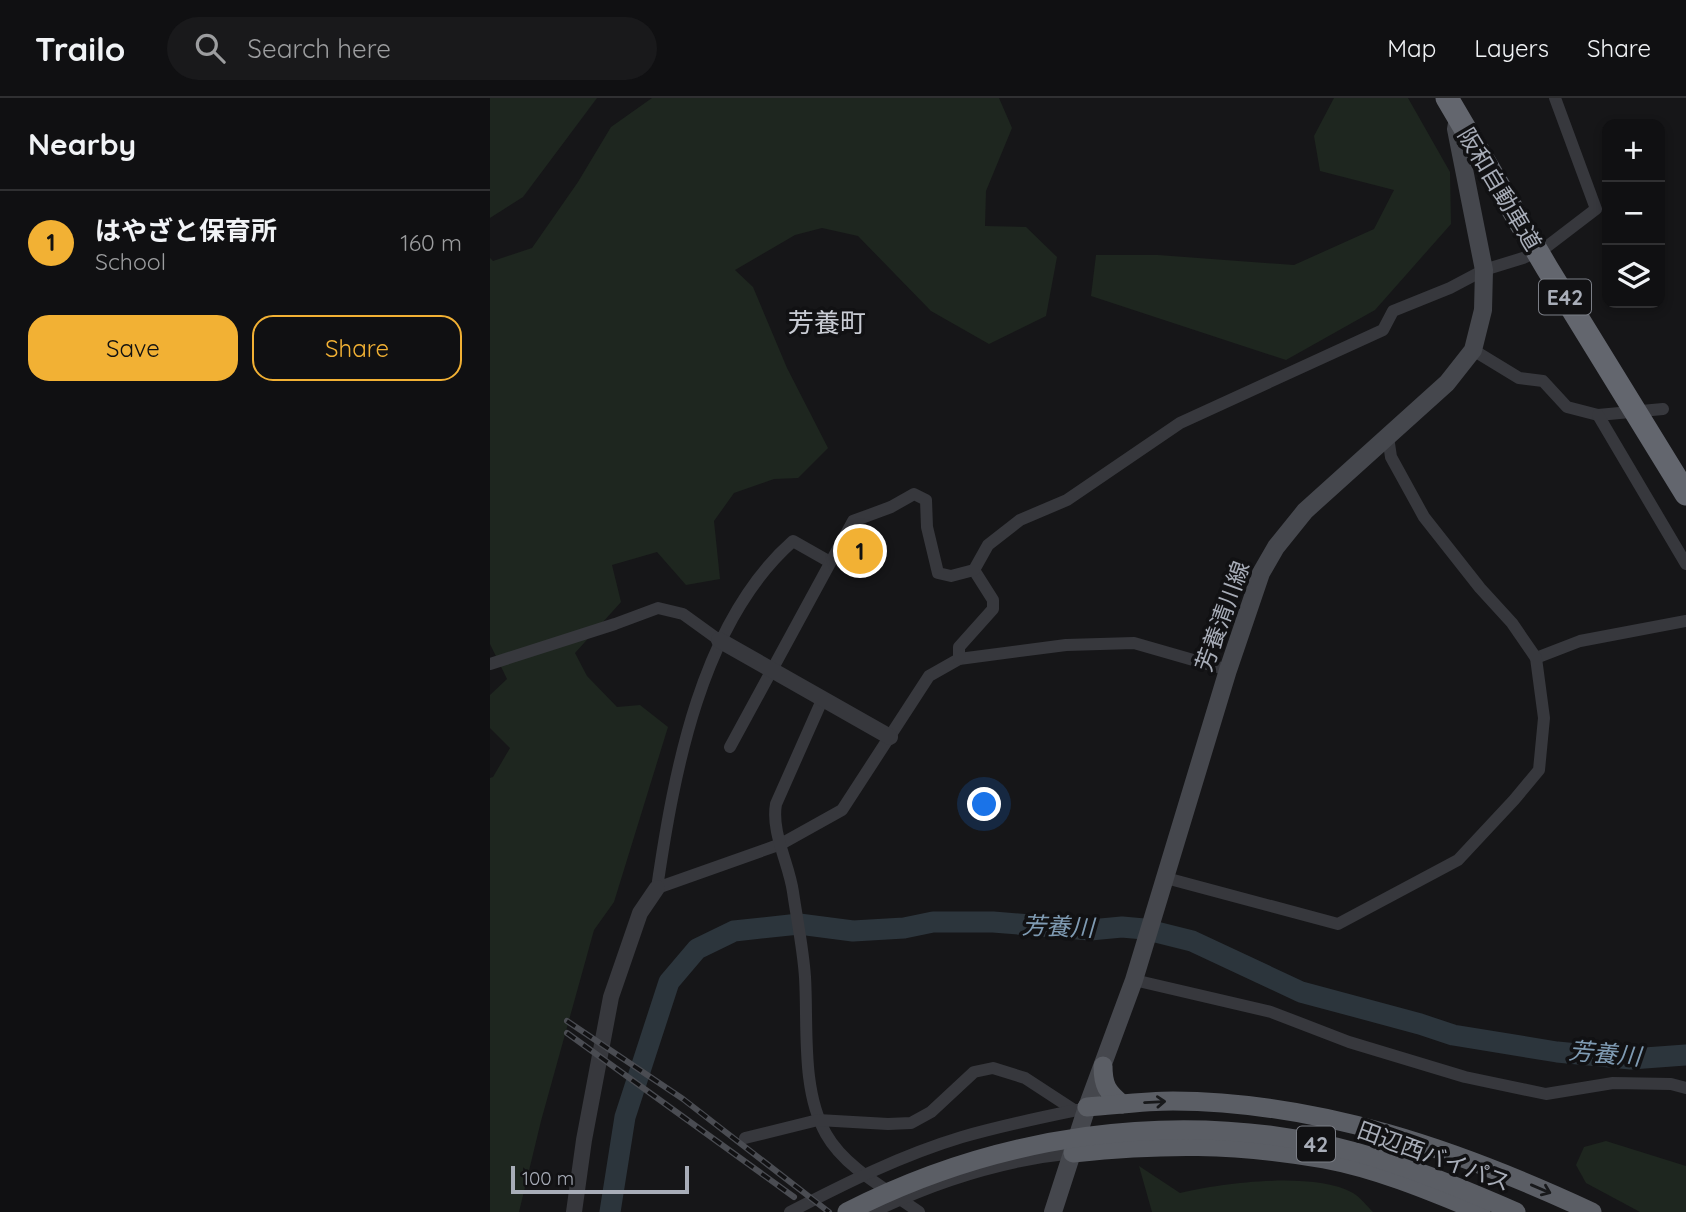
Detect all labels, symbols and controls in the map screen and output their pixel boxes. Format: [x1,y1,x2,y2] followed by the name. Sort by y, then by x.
[167,17,657,80] search box
[35,28,125,69] text: Trailo
[191,29,229,67] icon: search
[247,32,391,65] text: Search here
[1387,33,1436,63] text: Map
[1474,33,1549,63] text: Layers
[1587,33,1651,63] text: Share
[1602,119,1665,308] map controls
[1602,119,1665,182] button: +
[1452,122,1548,256] street label: 阪和自動車道
[28,125,136,163] text: Nearby
[1602,182,1665,245] button: −
[95,214,277,247] text: はやざと保育所
[47,228,55,257] text: 1
[400,228,462,257] text: 160 m
[1602,245,1665,308] button: layers
[95,247,166,276] text: School
[1539,280,1591,314] road number: E42
[788,306,866,339] district label: 芳養町
[28,315,238,381] button: Save
[252,315,462,381] button: Share
[837,525,883,577] pin: 1
[1189,557,1255,675] street label: 芳養清川線
[967,787,1001,821] your location
[1021,910,1097,942] water label: 芳養川
[1568,1035,1645,1071] water label: 芳養川
[1144,1096,1167,1109] one-way arrow
[1354,1115,1514,1197] street label: 田辺西バイパス
[1297,1126,1335,1162] road number: 42
[511,1163,690,1195] scale bar
[522,1166,574,1190] text: 100 m
[1530,1183,1552,1196] one-way arrow

